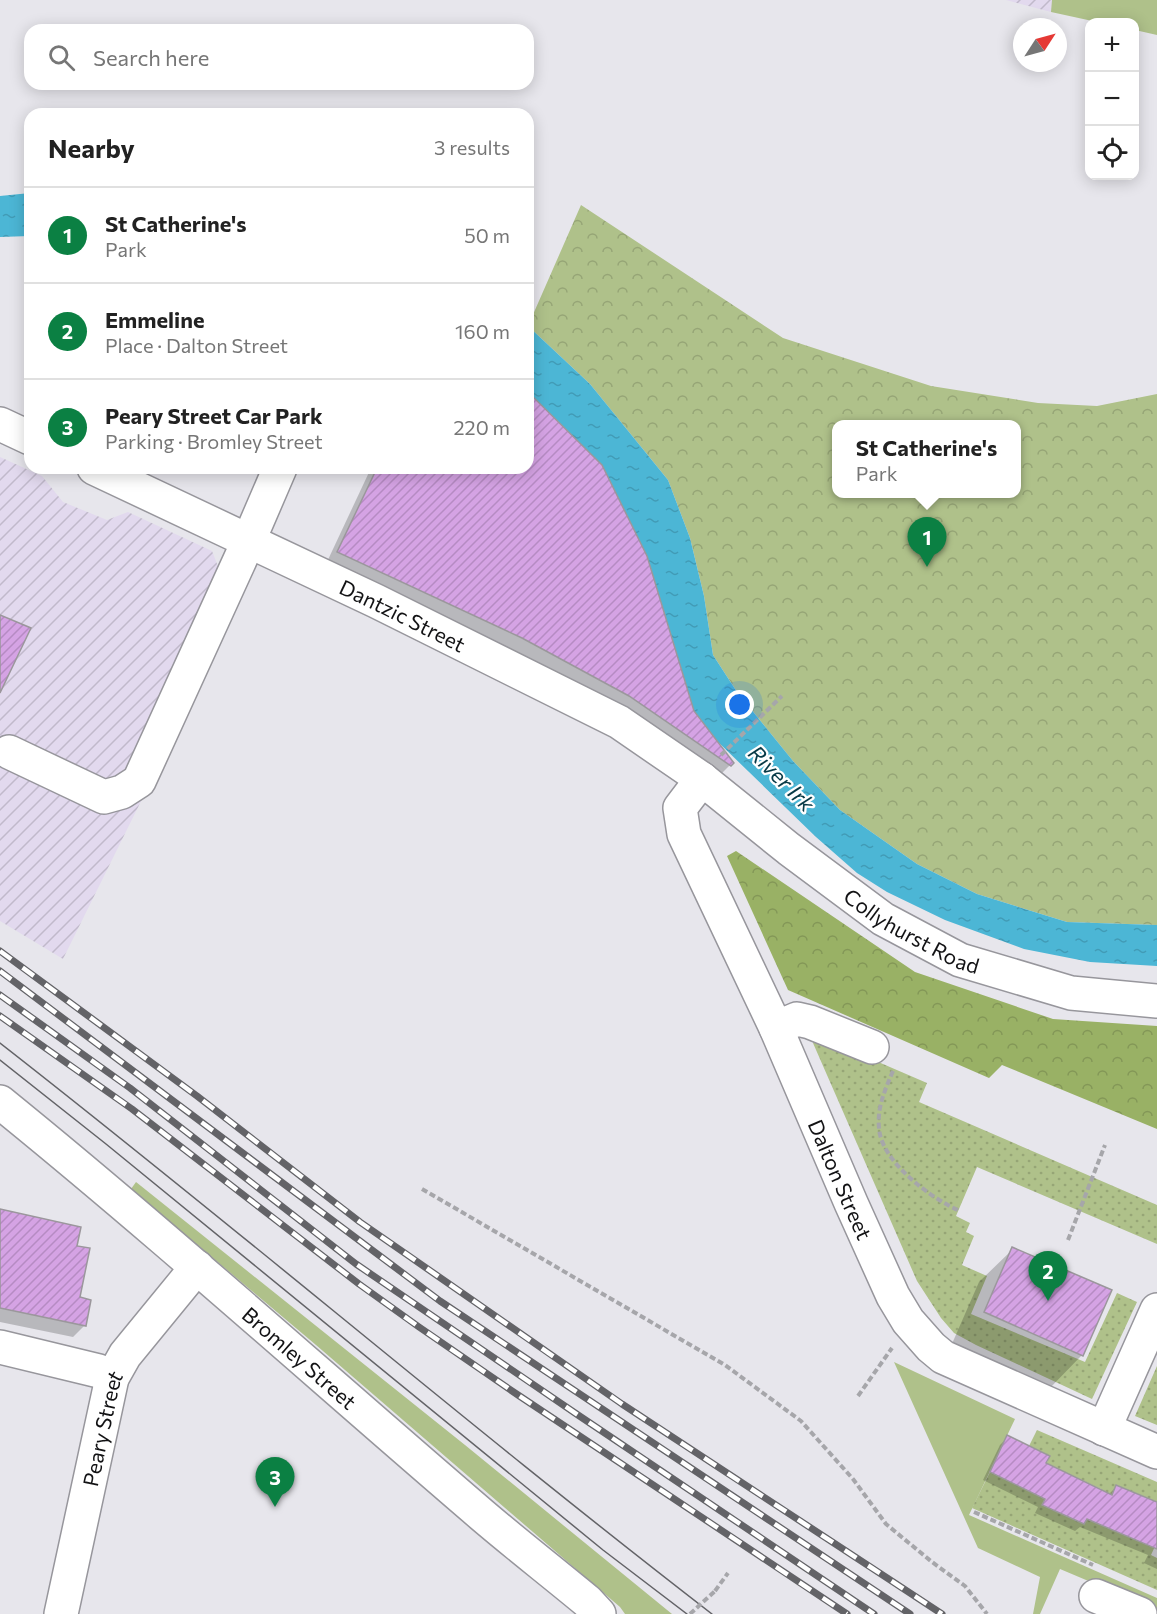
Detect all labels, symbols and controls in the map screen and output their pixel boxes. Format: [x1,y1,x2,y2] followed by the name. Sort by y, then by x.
[1013,18,1067,72] north arrow
[1085,18,1139,180] map controls
[1085,18,1139,72] button: +
[24,24,534,90] search box
[45,41,78,74] icon: search
[93,44,209,71] text: Search here
[1085,72,1139,126] button: −
[1085,126,1139,180] button: locate
[48,132,135,163] text: Nearby
[434,135,510,159] text: 3 results
[105,210,246,237] text: St Catherine's
[63,223,72,247] text: 1
[464,223,510,247] text: 50 m
[105,237,147,261] text: Park
[105,306,205,333] text: Emmeline
[62,319,73,343] text: 2
[455,319,510,343] text: 160 m
[105,333,288,357] text: Place · Dalton Street
[105,402,323,429] text: Peary Street Car Park
[62,415,73,439] text: 3
[454,415,510,439] text: 220 m
[832,420,1021,498] popup
[105,429,323,453] text: Parking · Bromley Street
[856,434,997,461] text: St Catherine's
[856,461,898,485] text: Park
[908,518,946,567] pin: 1
[336,573,470,656] street label: Dantzic Street
[725,690,754,719] your location
[743,739,822,818] water label: River Irk
[840,882,982,978] street label: Collyhurst Road
[804,1115,878,1243] street label: Dalton Street
[1028,1252,1068,1301] pin: 2
[238,1301,362,1414] street label: Bromley Street
[76,1365,126,1488] street label: Peary Street
[256,1458,294,1507] pin: 3

